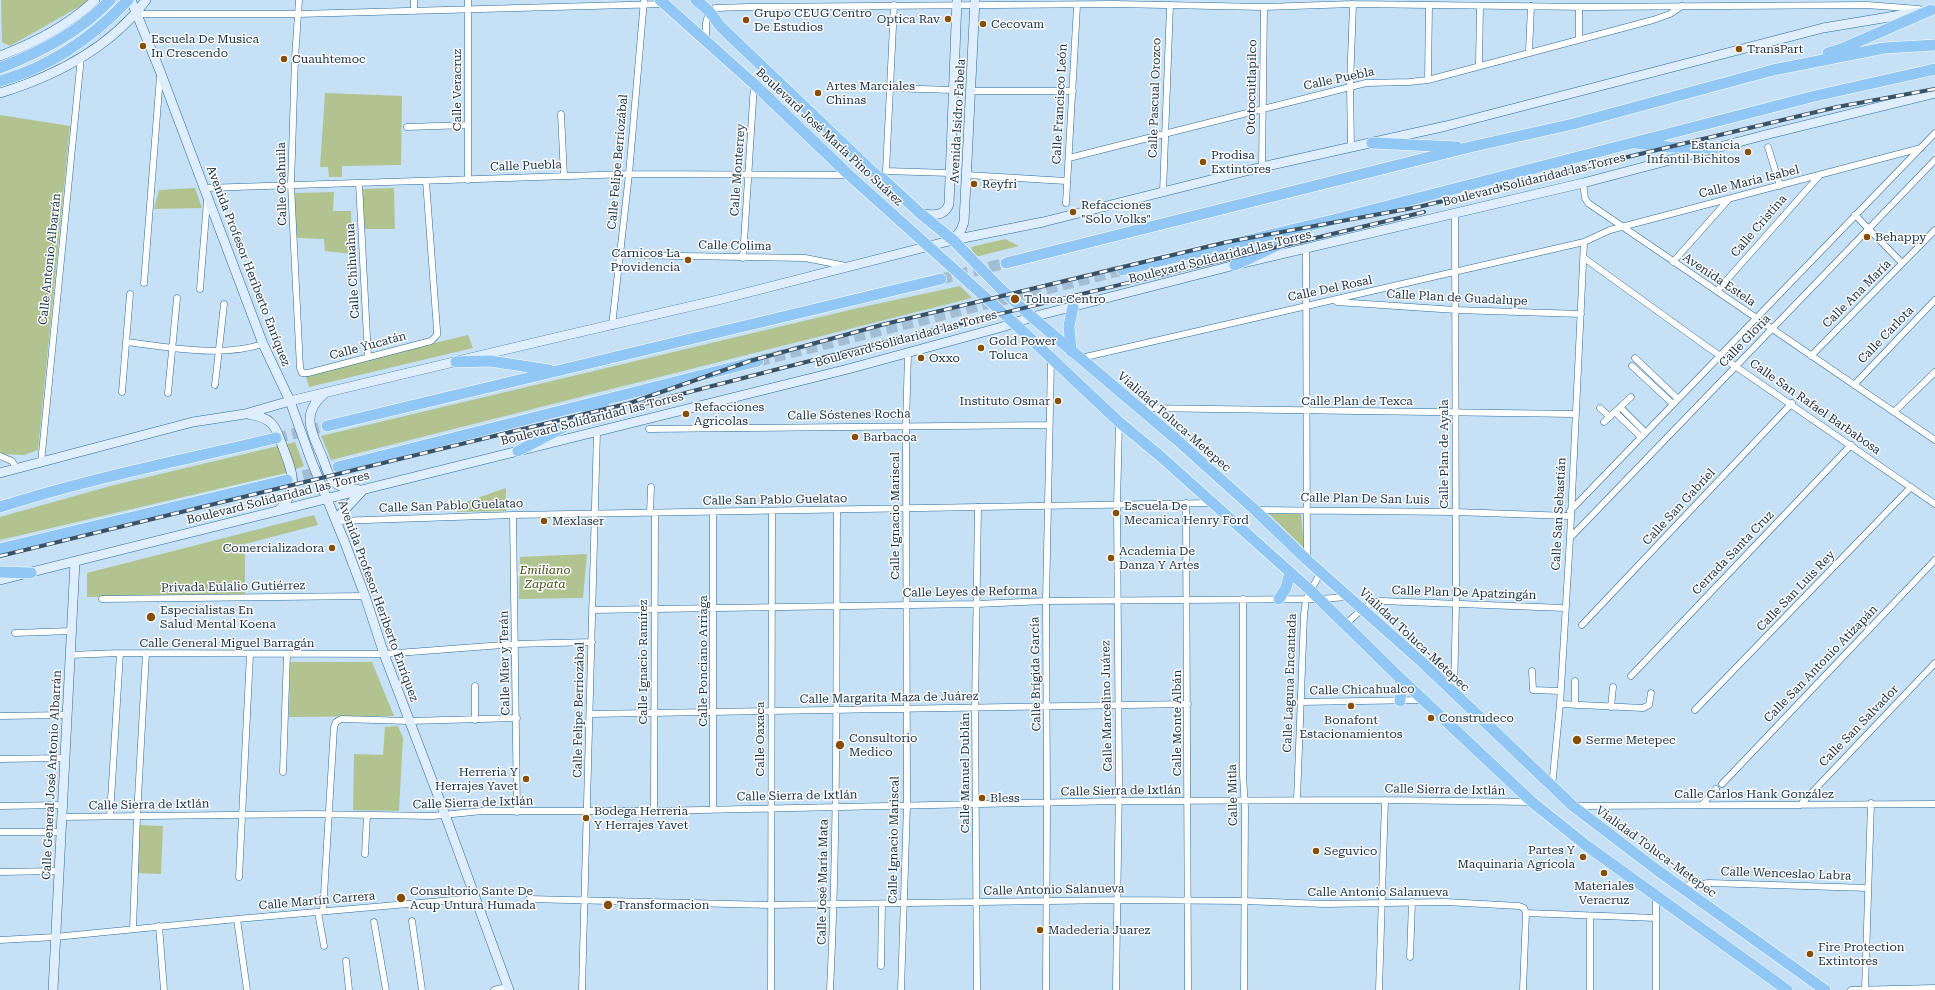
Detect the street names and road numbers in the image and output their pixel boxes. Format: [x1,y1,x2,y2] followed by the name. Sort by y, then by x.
[1146,38,1164,158] street label: Calle Pascual Orozco
[1244,39,1260,135] street label: Ototocuitlapilco
[1050,43,1070,165] street label: Calle Francisco León
[450,49,464,131] street label: Calle Veracruz
[948,58,968,184] street label: Avenida Isidro Fabela
[1302,64,1376,94] street label: Calle Puebla
[753,65,905,209] street label: Boulevard José María Pino Suárez
[605,94,631,230] street label: Calle Felipe Berriozábal
[728,123,748,217] street label: Calle Monterrey
[274,142,290,226] street label: Calle Coahuila
[1441,150,1627,210] street label: Boulevard Solidaridad las Torres
[490,158,562,174] street label: Calle Puebla
[1697,163,1801,201] street label: Calle María Isabel
[203,164,293,368] street label: Avenida Profesor Heriberto Enríquez
[36,192,64,326] street label: Calle Antonio Albarrán
[1728,192,1790,260] street label: Calle Cristina
[343,223,363,319] street label: Calle Chihuahua
[1127,227,1313,287] street label: Boulevard Solidaridad las Torres
[698,238,772,254] street label: Calle Colima
[1680,250,1758,310] street label: Avenida Estela
[1820,257,1894,331] street label: Calle Ana María
[1286,273,1374,305] street label: Calle Del Rosal
[1386,287,1528,309] street label: Calle Plan de Guadalupe
[1855,303,1917,367] street label: Calle Carlota
[813,308,999,370] street label: Boulevard Solidaridad las Torres
[1716,312,1774,370] street label: Calle Gloria
[328,329,408,363] street label: Calle Yucatán
[1747,356,1883,458] street label: Calle San Rafael Barbabosa
[1114,369,1234,475] street label: Vialidad Toluca-Metepec
[499,389,685,449] street label: Boulevard Solidaridad las Torres
[1301,394,1413,408] street label: Calle Plan de Texca
[1437,399,1451,509] street label: Calle Plan de Ayala
[787,407,911,423] street label: Calle Sóstenes Rocha
[888,452,902,580] street label: Calle Ignacio Mariscal
[1549,457,1569,571] street label: Calle San Sebastián
[1640,466,1718,548] street label: Calle San Gabriel
[185,468,371,528] street label: Boulevard Solidaridad las Torres
[1300,491,1430,507] street label: Calle Plan De San Luis
[703,492,847,508] street label: Calle San Pablo Guelatao
[379,496,523,516] street label: Calle San Pablo Guelatao
[335,498,421,704] street label: Avenida Profesor Heriberto Enríquez
[1689,508,1777,598] street label: Cerrada Santa Cruz
[1754,548,1838,634] street label: Calle San Luis Rey
[161,579,305,595] street label: Privada Eulalio Gutiérrez
[1391,583,1537,603] street label: Calle Plan De Apatzingán
[903,584,1037,600] street label: Calle Leyes de Reforma
[1356,585,1472,695] street label: Vialidad Toluca-Metepec
[696,595,710,727] street label: Calle Ponciano Arriaga
[636,599,650,725] street label: Calle Ignacio Ramírez
[1761,602,1881,726] street label: Calle San Antonio Atizapán
[497,610,513,716] street label: Calle Mier y Terán
[1280,613,1300,753] street label: Calle Laguna Encantada
[1028,617,1044,731] street label: Calle Brígida García
[139,636,315,650] street label: Calle General Miguel Barragán
[1099,640,1115,772] street label: Calle Marcelino Juárez
[571,642,587,778] street label: Calle Felipe Berriozábal
[39,670,65,880] street label: Calle General José Antonio Albarrán
[1170,670,1184,776] street label: Calle Monte Albán
[1309,682,1415,698] street label: Calle Chicahualco
[1816,682,1902,770] street label: Calle San Salvador
[800,689,978,707] street label: Calle Margarita Maza de Juárez
[753,702,767,776] street label: Calle Oaxaca
[958,713,972,833] street label: Calle Manuel Dublán
[1225,764,1241,826] street label: Calle Mitla
[886,776,902,904] street label: Calle Ignacio Mariscal
[1384,782,1506,798] street label: Calle Sierra de Ixtlán
[1060,783,1182,799] street label: Calle Sierra de Ixtlán
[1674,787,1834,801] street label: Calle Carlos Hank González
[736,788,858,804] street label: Calle Sierra de Ixtlán
[412,794,534,812] street label: Calle Sierra de Ixtlán
[88,797,210,813] street label: Calle Sierra de Ixtlán
[1593,803,1719,901] street label: Vialidad Toluca-Metepec
[815,819,831,945] street label: Calle José María Mata
[1720,865,1852,883] street label: Calle Wenceslao Labra
[983,882,1125,898] street label: Calle Antonio Salanueva
[1307,885,1449,899] street label: Calle Antonio Salanueva
[258,889,376,913] street label: Calle Martín Carrera

